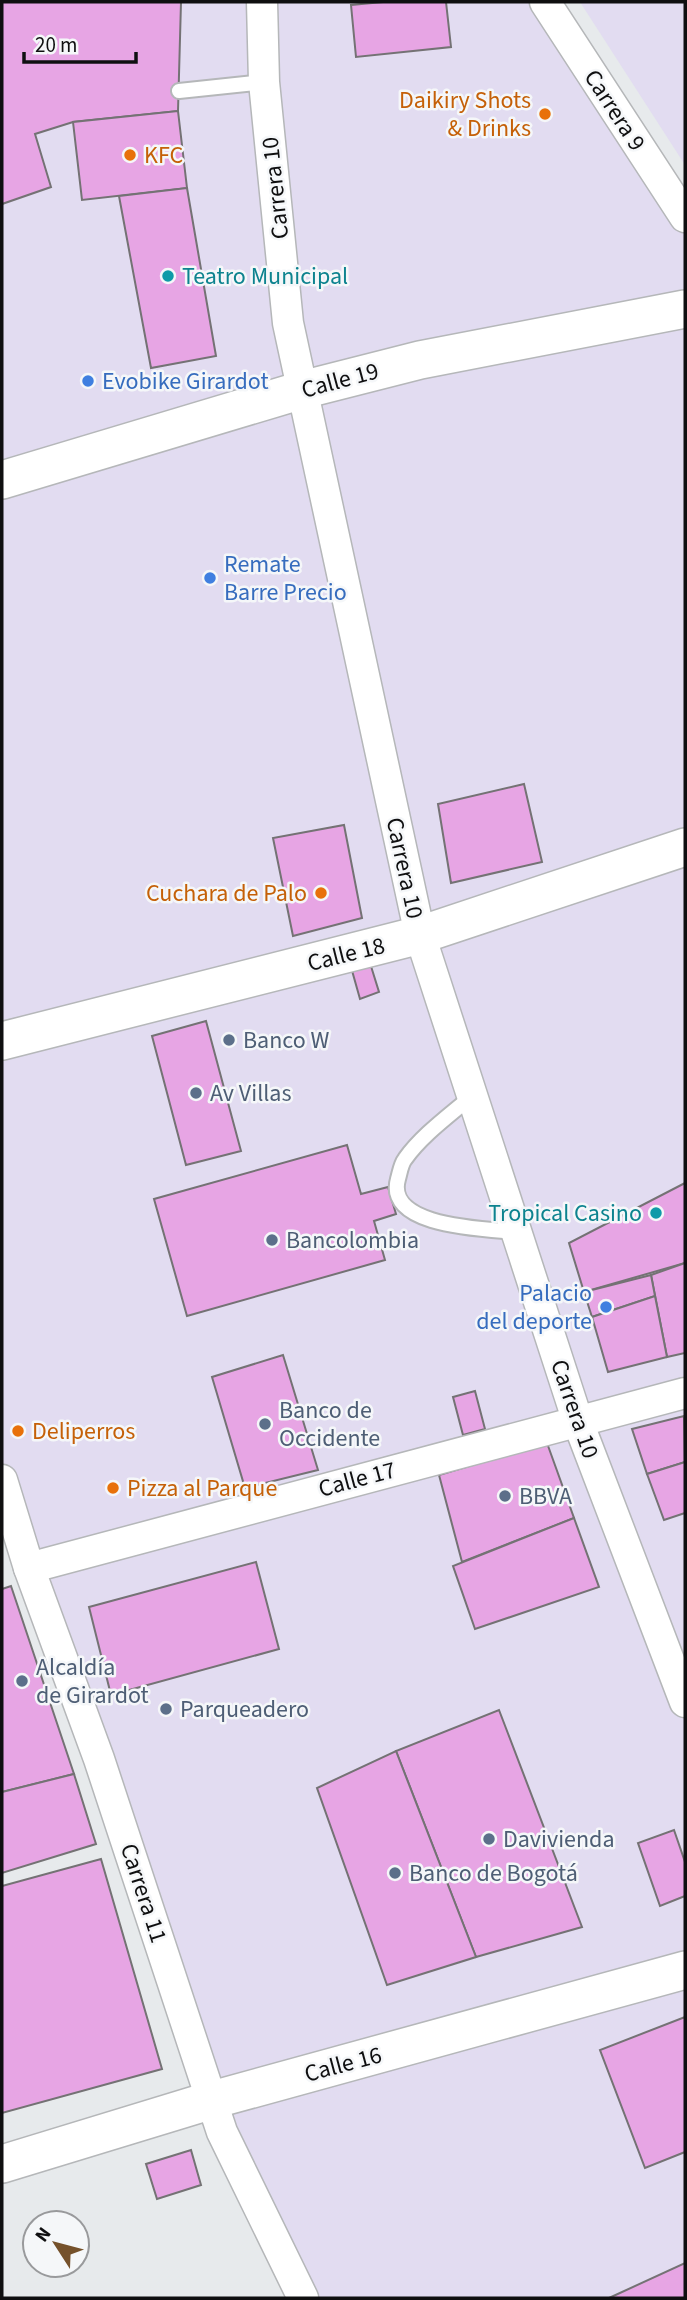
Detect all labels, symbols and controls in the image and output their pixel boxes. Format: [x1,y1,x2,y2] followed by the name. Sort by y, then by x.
[24,21,136,65] scale bar
[35,30,77,60] text: 20 m
[575,63,654,158] street label: Carrera 9
[399,83,531,146] place label: Daikiry Shots & Drinks
[537,106,553,122] marker: Daikiry Shots & Drinks
[253,135,298,241] street label: Carrera 10
[144,138,183,173] place label: KFC
[122,147,138,163] marker: KFC
[182,259,348,294] place label: Teatro Municipal
[160,268,176,284] marker: Teatro Municipal
[298,353,383,408] street label: Calle 19
[102,364,269,399] place label: Evobike Girardot
[80,373,96,389] marker: Evobike Girardot
[224,547,347,610] place label: Remate Barre Precio
[202,570,218,586] marker: Remate Barre Precio
[377,814,432,922] street label: Carrera 10
[146,876,307,911] place label: Cuchara de Palo
[313,885,329,901] marker: Cuchara de Palo
[304,928,388,981] street label: Calle 18
[243,1023,330,1058] place label: Banco W
[221,1032,237,1048] marker: Banco W
[210,1076,292,1111] place label: Av Villas
[188,1085,204,1101] marker: Av Villas
[488,1196,642,1231] place label: Tropical Casino
[648,1205,664,1221] marker: Tropical Casino
[286,1223,419,1258] place label: Bancolombia
[264,1232,280,1248] marker: Bancolombia
[476,1276,592,1339] place label: Palacio del deporte
[598,1299,614,1315] marker: Palacio del deporte
[541,1355,608,1463] street label: Carrera 10
[279,1393,380,1456] place label: Banco de Occidente
[32,1414,135,1449] place label: Deliperros
[257,1416,273,1432] marker: Banco de Occidente
[10,1423,26,1439] marker: Deliperros
[315,1452,400,1507] street label: Calle 17
[127,1471,277,1506] place label: Pizza al Parque
[519,1479,572,1514] place label: BBVA
[105,1480,121,1496] marker: Pizza al Parque
[497,1488,513,1504] marker: BBVA
[36,1650,149,1713] place label: Alcaldía de Girardot
[14,1673,30,1689] marker: Alcaldía de Girardot
[180,1692,309,1727] place label: Parqueadero
[158,1701,174,1717] marker: Parqueadero
[503,1822,615,1857] place label: Davivienda
[481,1831,497,1847] marker: Davivienda
[111,1839,176,1947] street label: Carrera 11
[409,1856,578,1891] place label: Banco de Bogotá
[387,1865,403,1881] marker: Banco de Bogotá
[301,2037,386,2092] street label: Calle 16
[21,2209,91,2279] north arrow
[29,2222,58,2248] text: N

